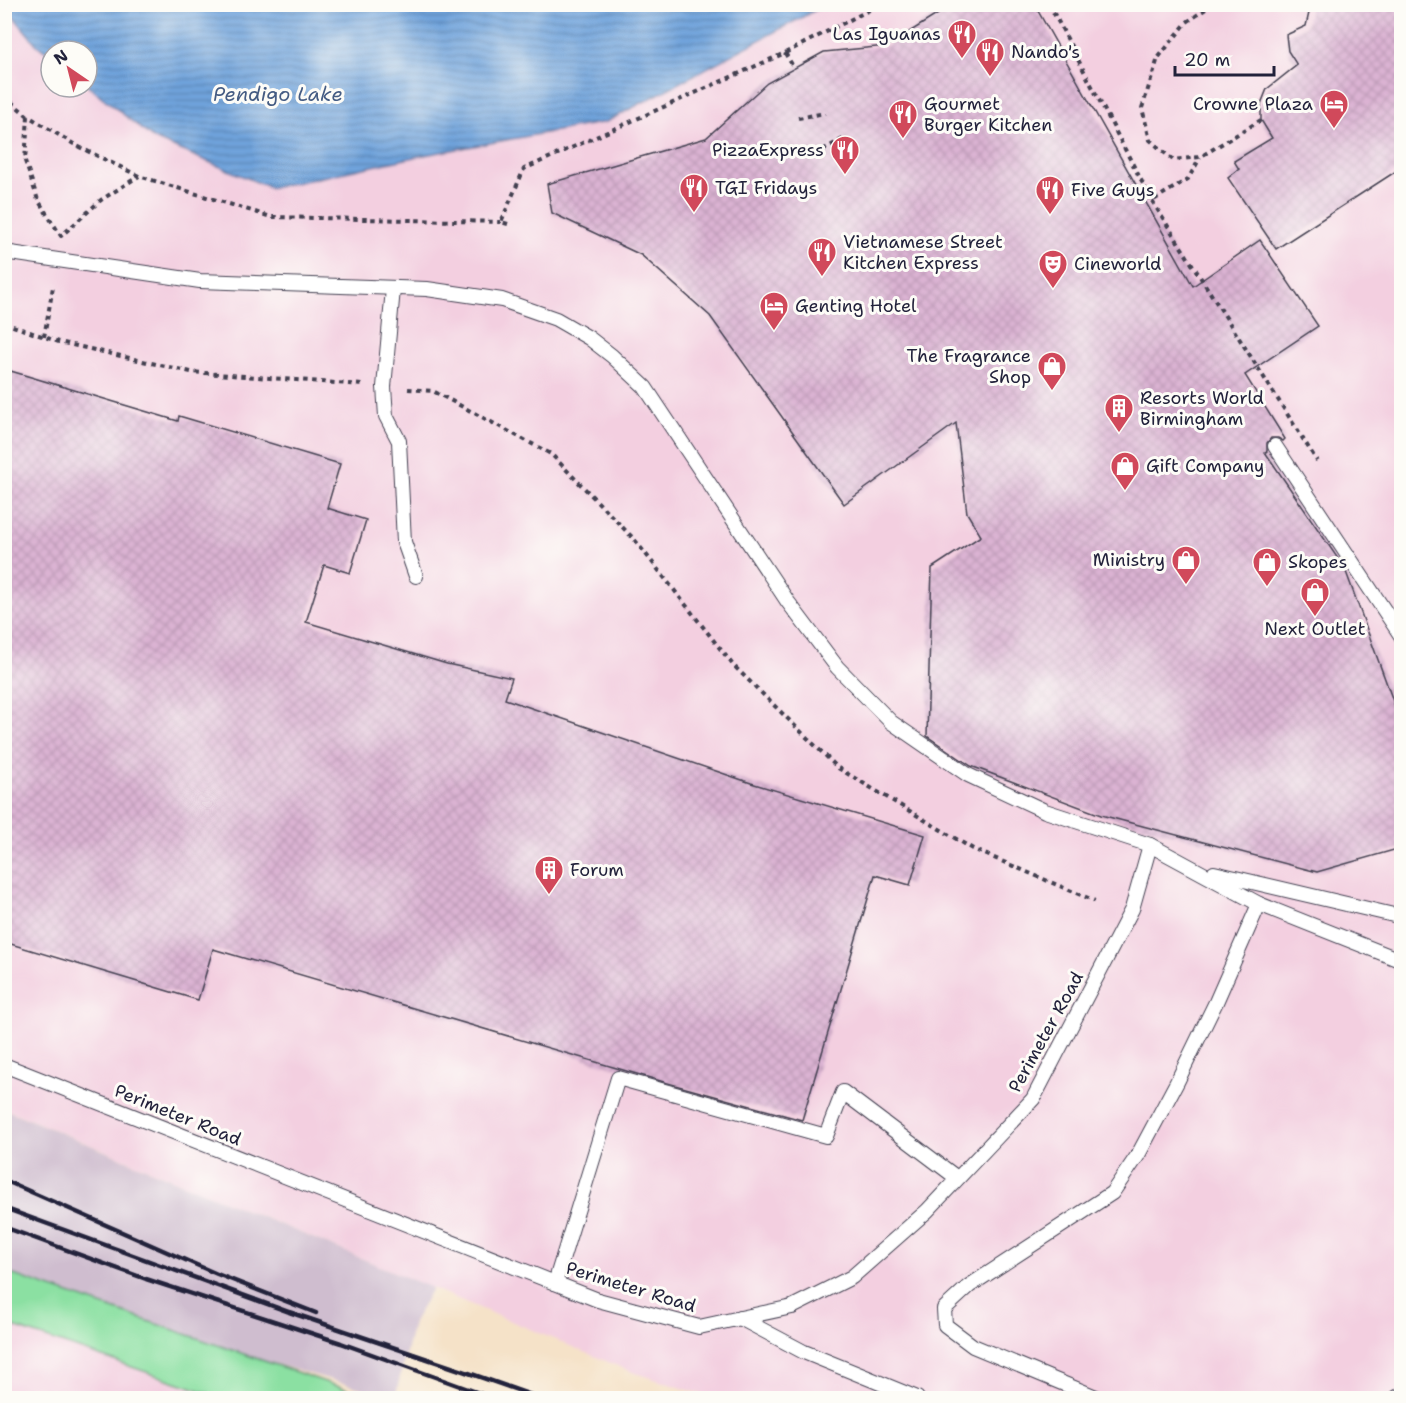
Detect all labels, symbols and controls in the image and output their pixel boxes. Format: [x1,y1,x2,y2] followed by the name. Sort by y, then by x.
[946,18,978,60] restaurant icon: Las Iguanas
[833,22,941,46] place label: Las Iguanas
[974,36,1006,78] restaurant icon: Nando's
[39,39,99,99] north arrow
[1175,39,1274,77] scale bar
[1011,40,1080,64] place label: Nando's
[49,45,72,69] text: N
[1184,48,1230,72] text: 20 m
[213,81,343,107] water label: Pendigo Lake
[1318,88,1350,130] hotel icon: Crowne Plaza
[924,92,1052,137] place label: Gourmet Burger Kitchen
[1193,92,1313,116] place label: Crowne Plaza
[887,98,919,140] restaurant icon: Gourmet Burger Kitchen
[829,134,861,176] restaurant icon: PizzaExpress
[712,138,824,162] place label: PizzaExpress
[678,172,710,214] restaurant icon: TGI Fridays
[1034,174,1066,216] restaurant icon: Five Guys
[715,176,817,200] place label: TGI Fridays
[1071,178,1155,202] place label: Five Guys
[843,230,1003,275] place label: Vietnamese Street Kitchen Express
[806,236,838,278] restaurant icon: Vietnamese Street Kitchen Express
[1037,248,1069,290] theatre icon: Cineworld
[1074,252,1161,276] place label: Cineworld
[758,290,790,332] hotel icon: Genting Hotel
[795,294,917,318] place label: Genting Hotel
[907,344,1031,389] place label: The Fragrance Shop
[1036,350,1068,392] shop icon: The Fragrance Shop
[1140,386,1264,431] place label: Resorts World Birmingham
[1103,392,1135,434] building icon: Resorts World Birmingham
[1109,450,1141,492] shop icon: Gift Company
[1146,454,1264,478] place label: Gift Company
[1170,544,1202,586] shop icon: Ministry
[1251,546,1283,588] shop icon: Skopes
[1093,548,1165,572] place label: Ministry
[1288,550,1347,574] place label: Skopes
[1299,576,1331,618] shop icon: Next Outlet
[1264,617,1366,641] place label: Next Outlet
[533,854,565,896] building icon: Forum
[570,858,624,882] place label: Forum
[1003,967,1089,1097] street label: Perimeter Road
[111,1079,245,1151] street label: Perimeter Road
[563,1256,699,1318] street label: Perimeter Road

